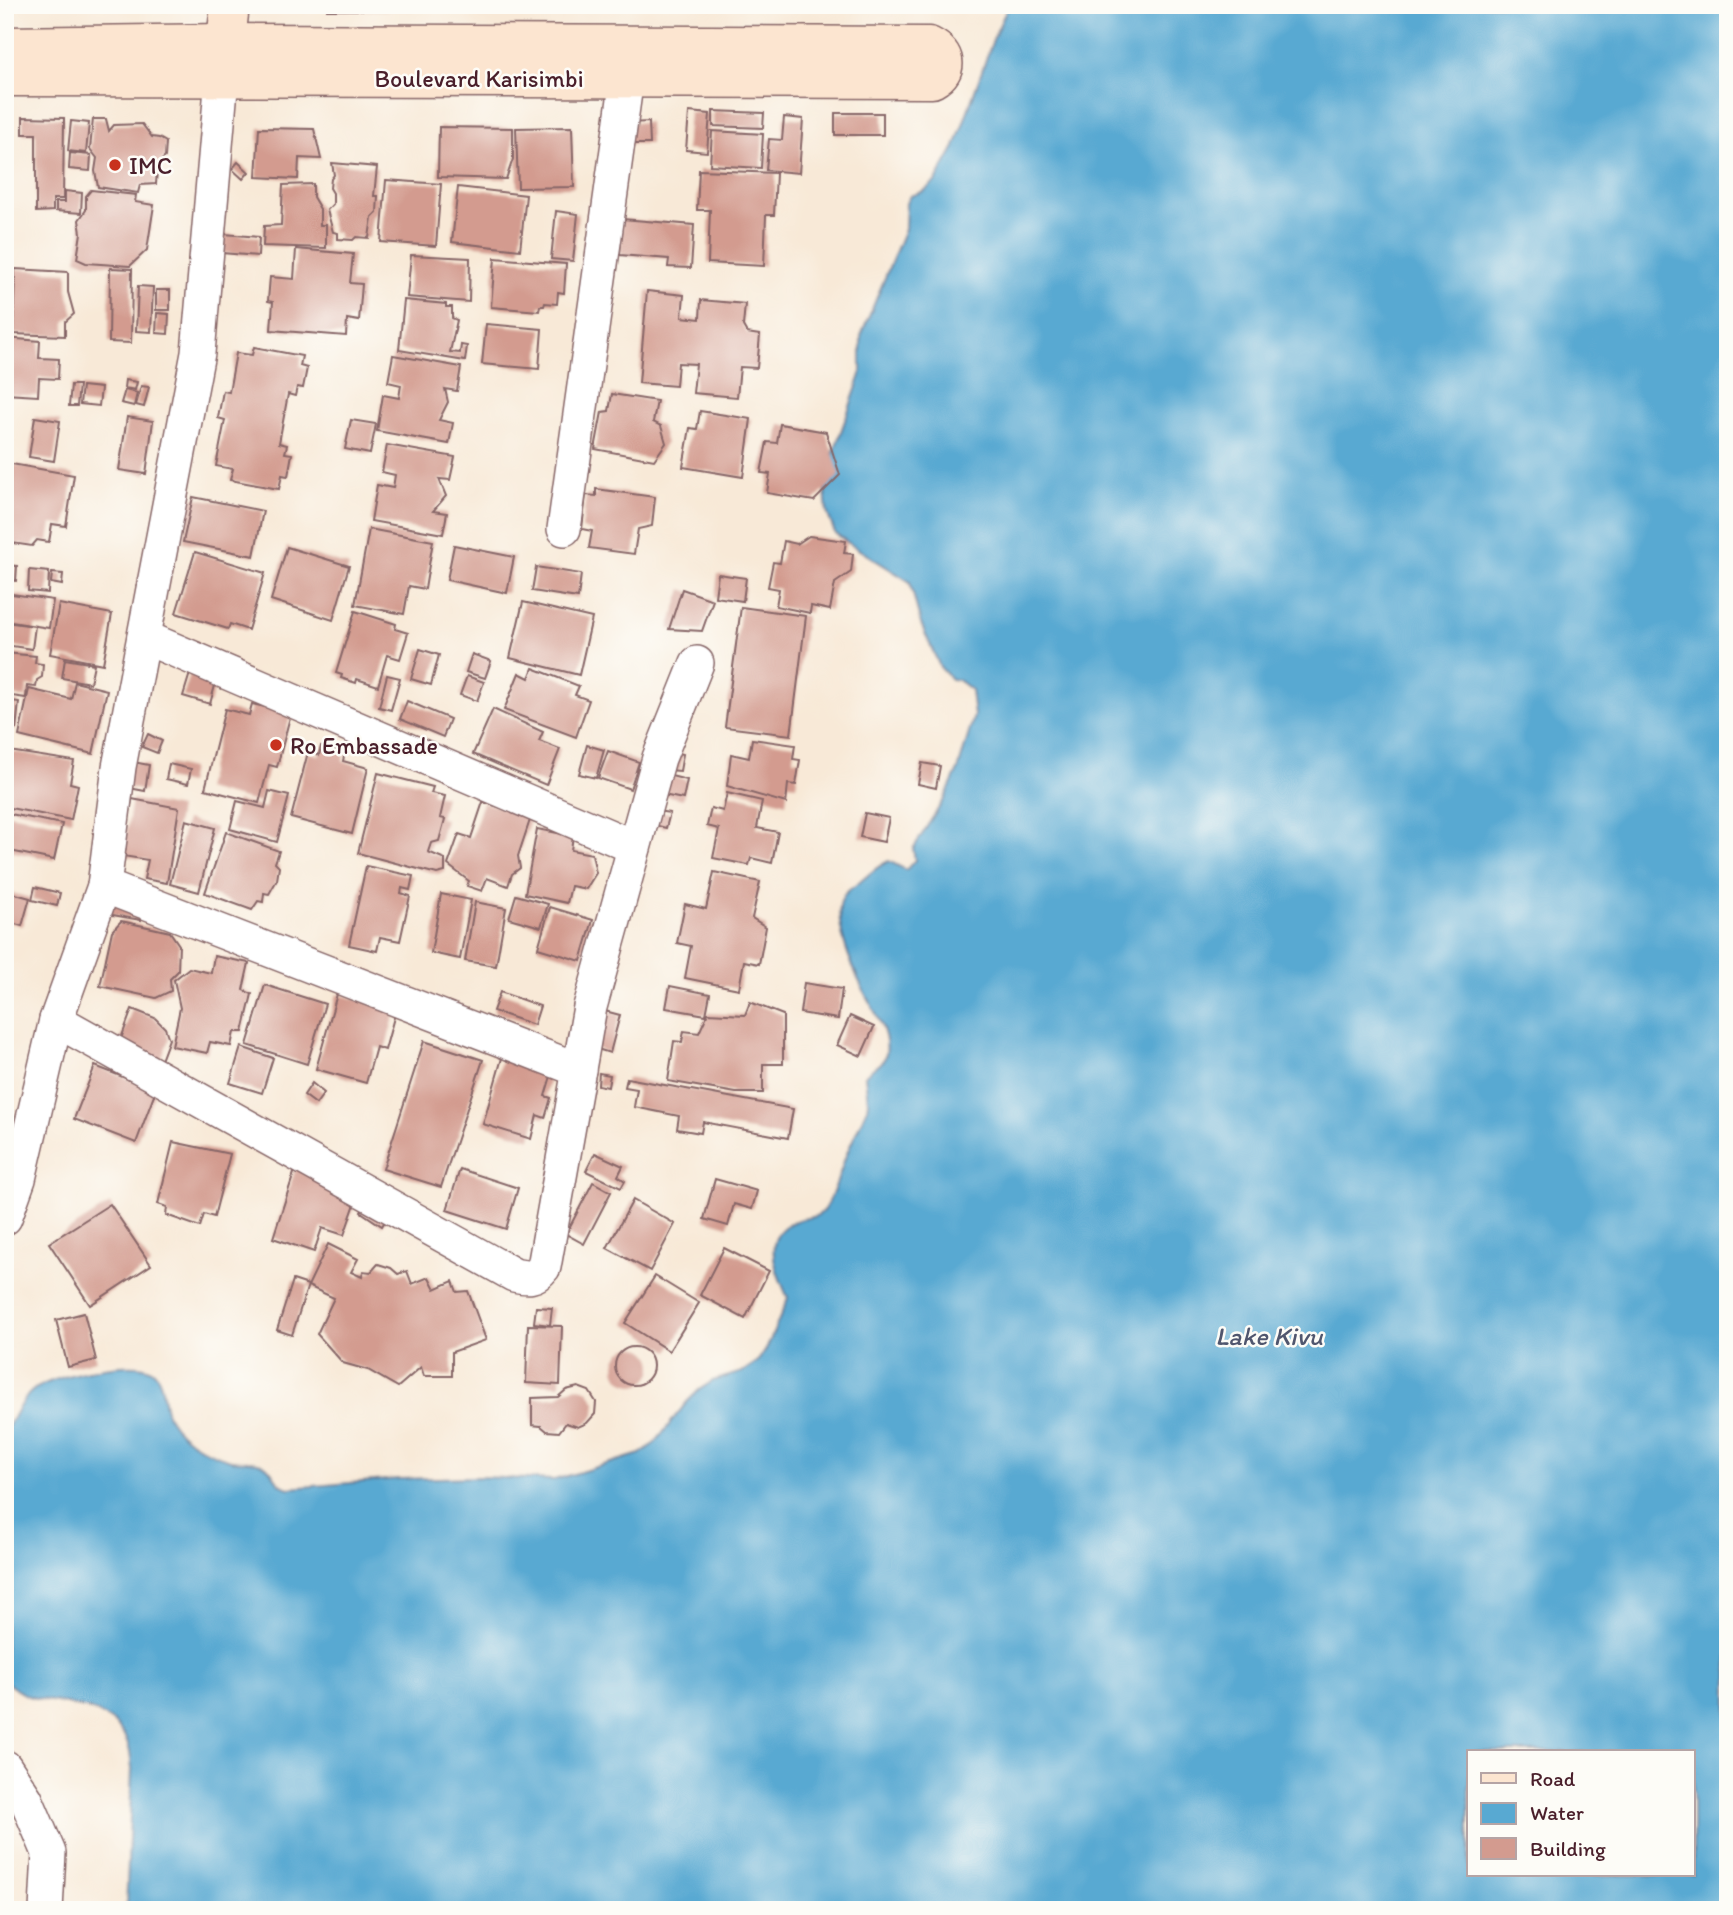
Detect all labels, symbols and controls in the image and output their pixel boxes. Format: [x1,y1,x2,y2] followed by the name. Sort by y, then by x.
[374,64,584,93] street label: Boulevard Karisimbi
[129,151,172,180] place label: IMC
[107,157,123,173] marker: IMC
[290,731,438,760] place label: Ro Embassade
[268,737,284,753] marker: Ro Embassade
[1215,1320,1323,1352] water label: Lake Kivu
[1467,1750,1694,1876] legend
[1530,1766,1576,1791] text: Road
[1530,1800,1584,1825] text: Water
[1530,1836,1606,1861] text: Building

